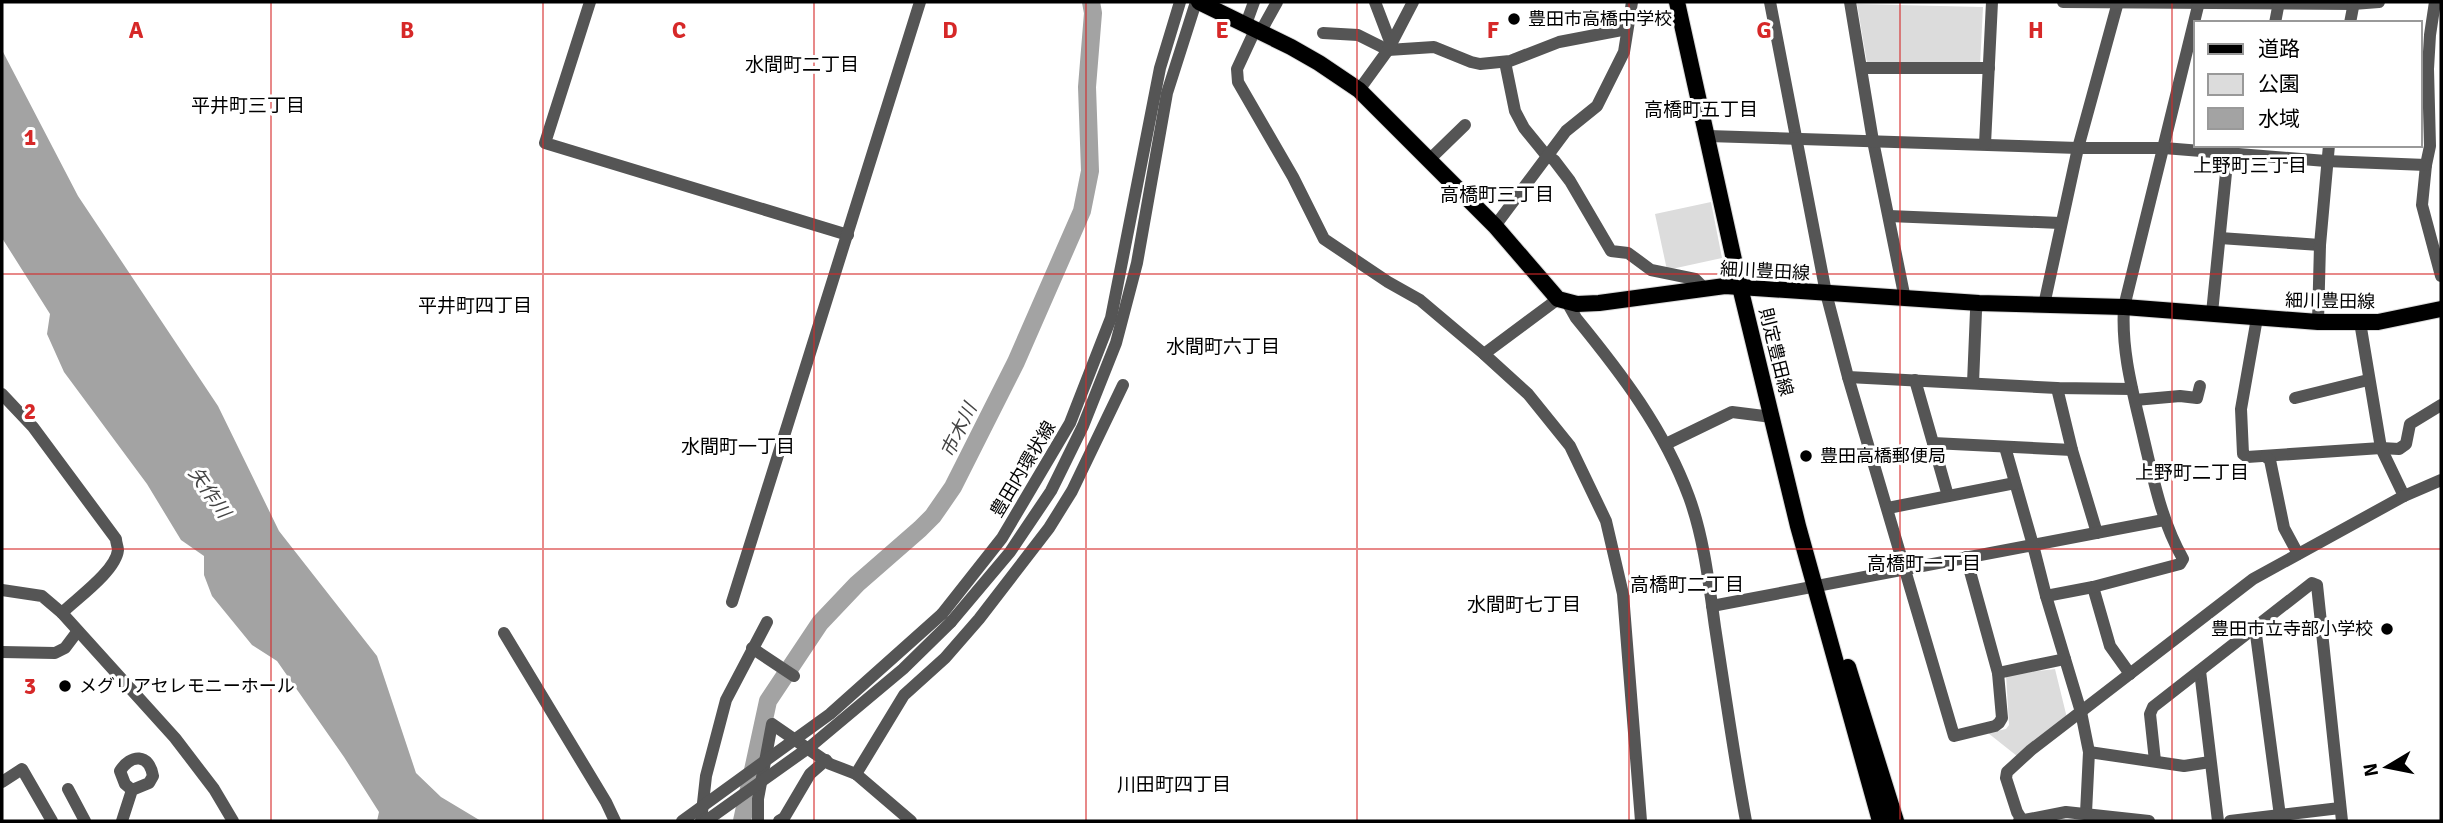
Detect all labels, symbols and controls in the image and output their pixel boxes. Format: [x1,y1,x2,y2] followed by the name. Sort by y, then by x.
[1528,8,1672,30] place label: 豊田市高橋中学校
[1506,11,1522,27] marker: 豊田市高橋中学校
[129,16,144,45] text: A
[400,16,414,45] text: B
[672,16,686,45] text: C
[942,16,958,45] text: D
[1215,16,1229,45] text: E
[1487,16,1499,45] text: F
[1756,16,1772,45] text: G
[2028,16,2044,45] text: H
[2194,21,2422,147] legend
[2258,36,2300,62] text: 道路
[745,53,859,77] district label: 水間町二丁目
[2258,71,2300,97] text: 公園
[191,94,305,118] district label: 平井町三丁目
[1644,98,1758,122] district label: 高橋町五丁目
[2258,106,2300,132] text: 水域
[24,123,36,152] text: 1
[2193,154,2307,178] district label: 上野町三丁目
[1440,183,1554,207] district label: 高橋町三丁目
[1719,258,1811,284] street label: 細川豊田線
[2285,289,2375,313] street label: 細川豊田線
[418,294,532,318] district label: 平井町四丁目
[1754,306,1798,398] street label: 則定豊田線
[1166,335,1280,359] district label: 水間町六丁目
[24,397,36,426] text: 2
[936,398,983,461] water label: 市木川
[986,417,1060,521] street label: 豊田内環状線
[681,435,795,459] district label: 水間町一丁目
[1820,445,1946,467] place label: 豊田高橋郵便局
[1798,448,1814,464] marker: 豊田高橋郵便局
[2135,461,2249,485] district label: 上野町二丁目
[183,462,237,524] water label: 矢作川
[1867,552,1981,576] district label: 高橋町一丁目
[1630,573,1744,597] district label: 高橋町二丁目
[1467,593,1581,617] district label: 水間町七丁目
[2211,618,2373,640] place label: 豊田市立寺部小学校
[2379,621,2395,637] marker: 豊田市立寺部小学校
[24,672,36,701] text: 3
[79,675,295,697] place label: メグリアセレモニーホール
[57,678,73,694] marker: メグリアセレモニーホール
[2352,732,2422,802] north arrow
[2358,761,2384,778] text: N
[1117,773,1231,797] district label: 川田町四丁目

